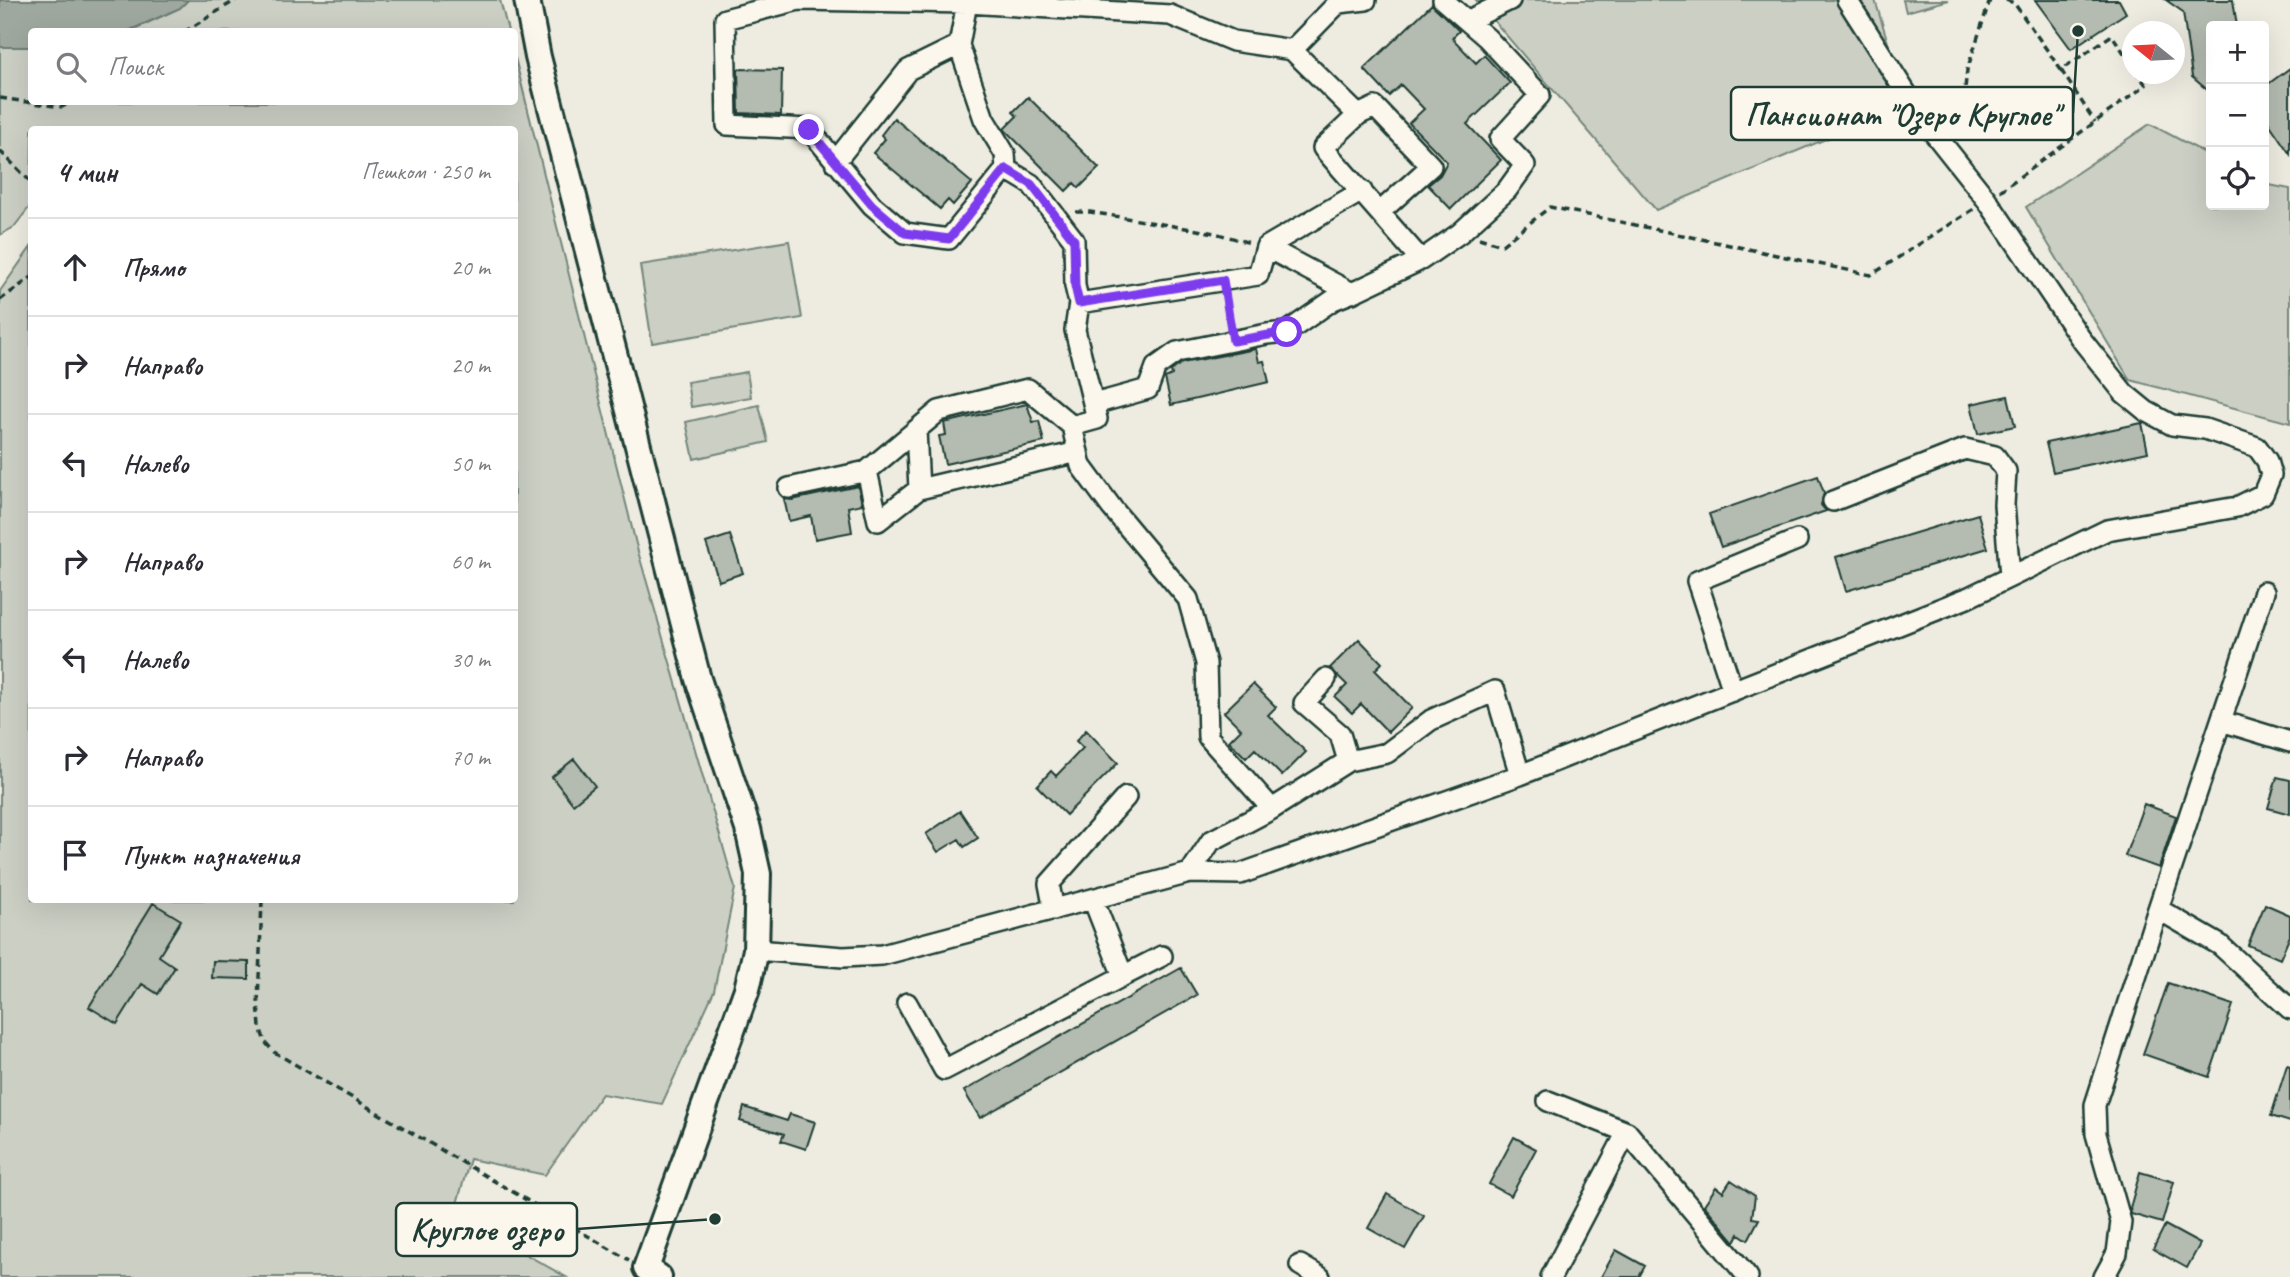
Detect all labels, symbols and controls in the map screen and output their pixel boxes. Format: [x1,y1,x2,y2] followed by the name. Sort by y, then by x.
[2122,21,2185,84] north arrow
[2206,21,2269,210] map controls
[2206,21,2269,84] button: +
[28,28,518,105] search box
[52,48,90,86] icon: search
[108,50,163,83] text: Поиск
[2206,84,2269,147] button: −
[1731,87,2073,140] callout: Пансионат "Озеро Круглое"
[1745,94,2066,136] text: Пансионат "Озеро Круглое"
[793,114,824,145] route end
[2206,147,2269,210] button: locate
[56,153,117,191] text: 4 мин
[362,157,490,186] text: Пешком · 250 m
[56,248,94,286] icon: ahead
[123,251,185,284] text: Прямо
[451,253,490,282] text: 20 m
[1271,316,1302,347] route start
[56,346,94,384] icon: right
[123,349,202,382] text: Направо
[451,351,490,380] text: 20 m
[56,444,94,482] icon: left
[123,447,189,480] text: Налево
[451,449,490,478] text: 50 m
[56,542,94,580] icon: right
[123,545,202,578] text: Направо
[451,547,490,576] text: 60 m
[56,640,94,678] icon: left
[123,643,189,676] text: Налево
[451,645,490,674] text: 30 m
[56,738,94,776] icon: right
[123,741,202,774] text: Направо
[451,743,490,772] text: 70 m
[56,836,94,874] icon: arrive
[123,839,299,872] text: Пункт назначения
[396,1203,577,1256] callout: Круглое озеро
[411,1209,565,1251] text: Круглое озеро

